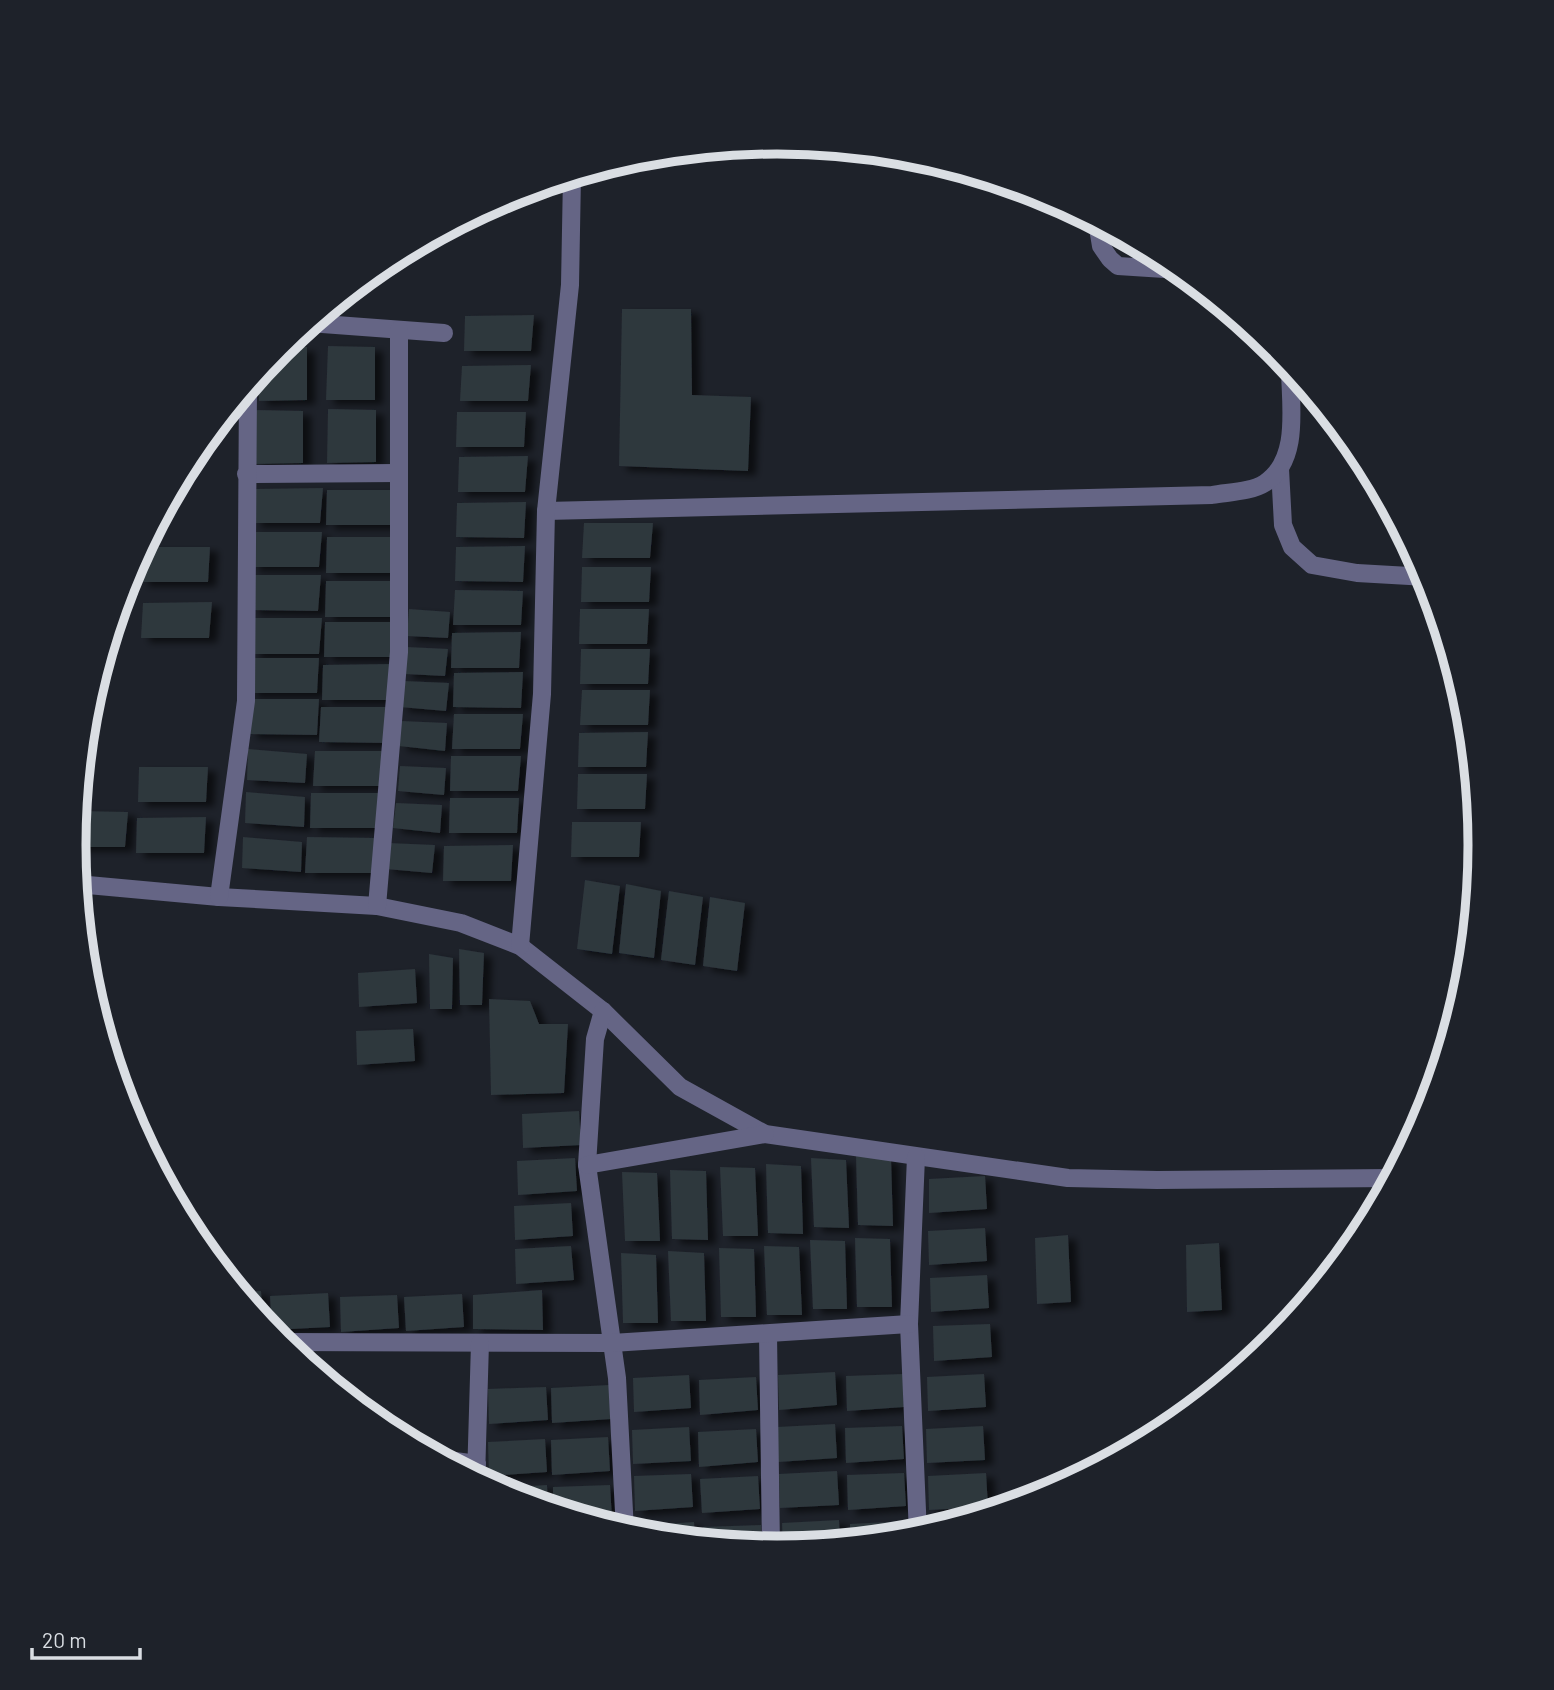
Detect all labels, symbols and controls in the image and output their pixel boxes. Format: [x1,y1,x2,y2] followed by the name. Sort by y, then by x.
[32,1616,140,1660] scale bar
[42,1627,87,1652] text: 20 m

